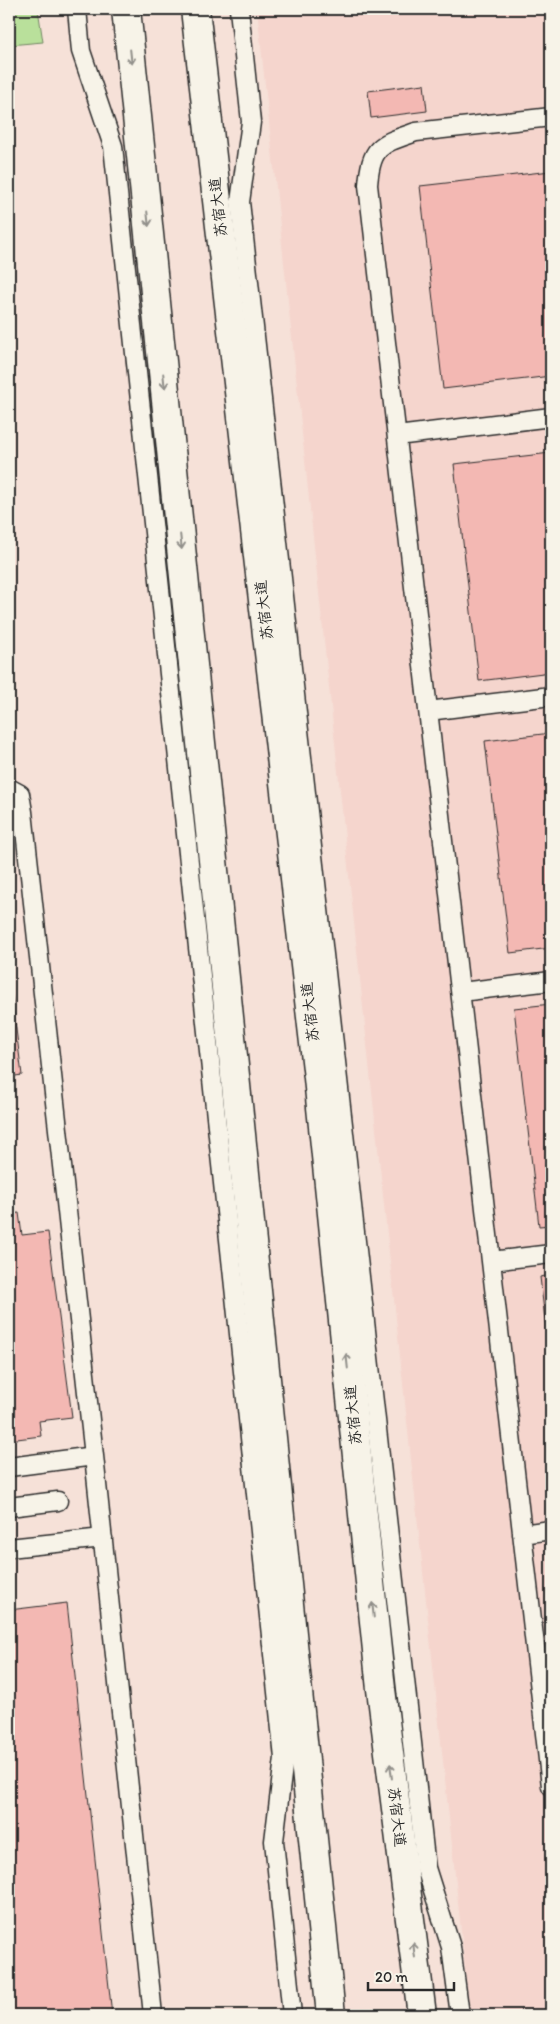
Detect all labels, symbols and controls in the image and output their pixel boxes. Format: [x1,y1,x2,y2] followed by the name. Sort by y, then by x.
[127,49,136,65] one-way arrow
[205,176,231,238] street label: 苏宿大道
[143,211,153,227] one-way arrow
[160,372,169,388] one-way arrow
[176,534,186,550] one-way arrow
[251,579,277,641] street label: 苏宿大道
[297,981,323,1043] street label: 苏宿大道
[342,1353,352,1369] one-way arrow
[341,1384,365,1446] street label: 苏宿大道
[368,1602,378,1618] one-way arrow
[386,1763,396,1779] one-way arrow
[384,1786,410,1848] street label: 苏宿大道
[409,1942,419,1958] one-way arrow
[368,1959,454,1991] scale bar
[375,1968,409,1986] text: 20 m

